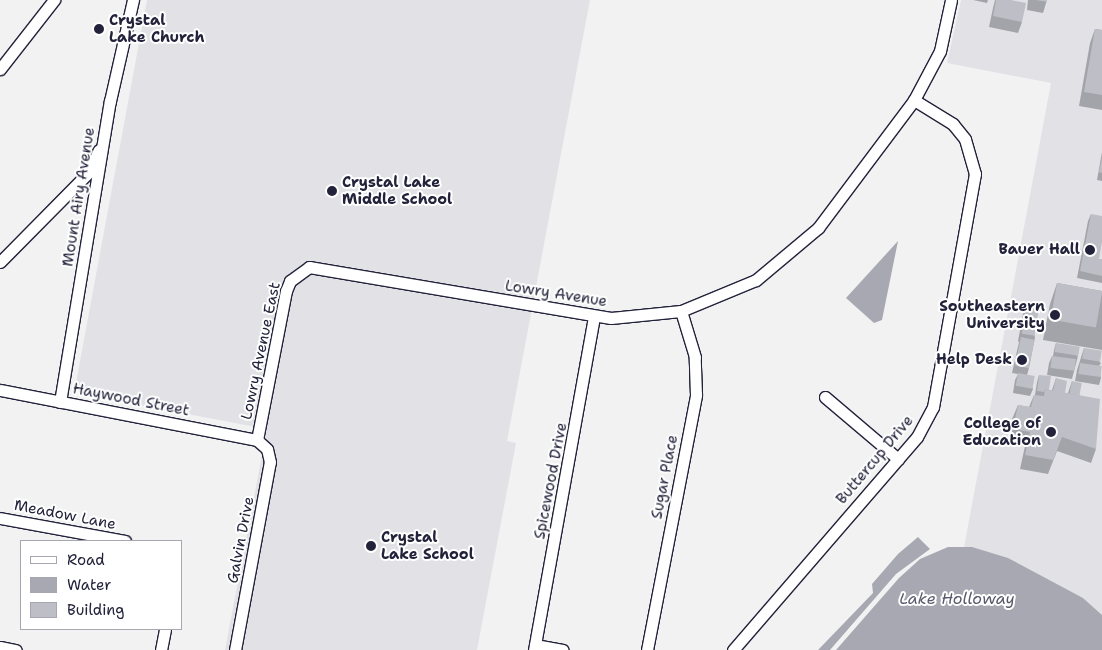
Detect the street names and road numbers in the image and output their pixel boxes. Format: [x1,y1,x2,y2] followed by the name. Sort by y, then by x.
[59,126,99,268] street label: Mount Airy Avenue
[504,277,608,311] street label: Lowry Avenue
[238,281,284,421] street label: Lowry Avenue East
[71,380,191,420] street label: Haywood Street
[833,412,917,508] street label: Buttercup Drive
[531,421,571,541] street label: Spicewood Drive
[648,433,682,521] street label: Sugar Place
[224,495,258,585] street label: Galvin Drive
[13,496,117,534] street label: Meadow Lane

